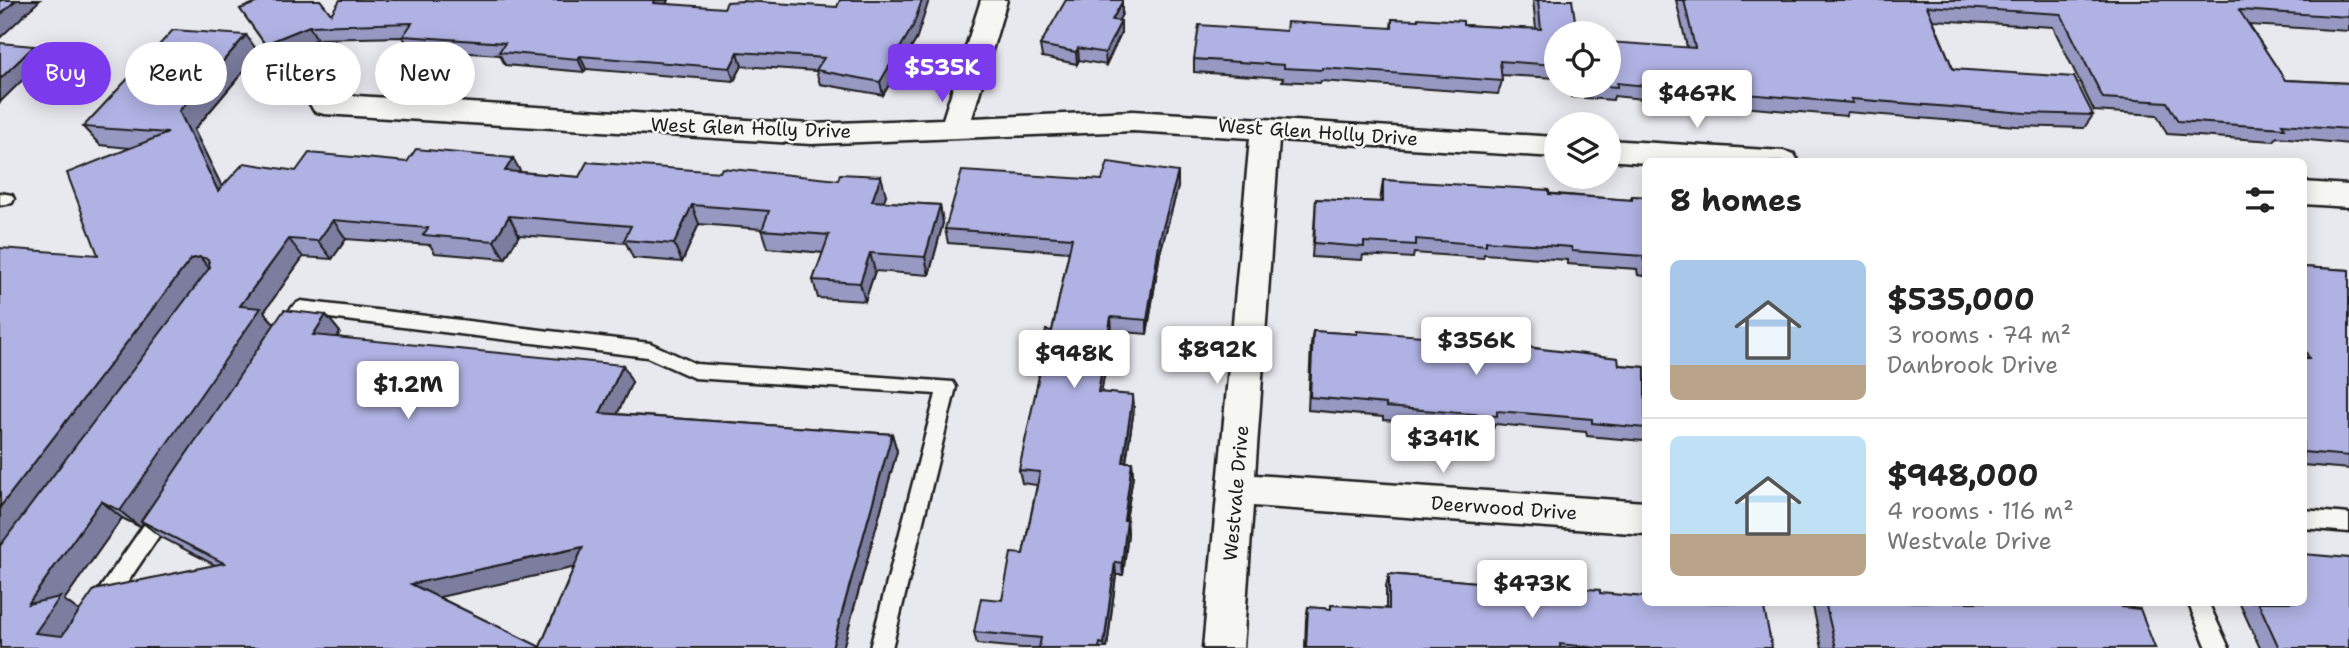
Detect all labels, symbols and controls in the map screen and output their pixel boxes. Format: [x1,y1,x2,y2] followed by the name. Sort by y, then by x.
[1544,21,1621,189] map controls
[1544,21,1621,98] button: locate
[21,42,111,105] chip: Buy
[125,42,227,105] chip: Rent
[241,42,361,105] chip: Filters
[375,42,475,105] chip: New
[893,44,991,104] pin: $535K
[904,52,980,82] text: $535K
[1648,71,1746,130] pin: $467K
[1658,78,1736,108] text: $467K
[650,112,852,144] street label: West Glen Holly Drive
[1544,112,1621,189] button: layers
[1217,113,1419,151] street label: West Glen Holly Drive
[1670,180,1802,221] text: 8 homes
[2241,181,2279,219] icon: filters
[1887,279,2035,320] text: $535,000
[1726,288,1810,372] icon: home
[1427,318,1525,377] pin: $356K
[1887,320,2071,350] text: 3 rooms · 74 m²
[1437,325,1515,355] text: $356K
[1168,326,1266,386] pin: $892K
[1025,330,1123,390] pin: $948K
[1177,334,1257,364] text: $892K
[1035,338,1113,368] text: $948K
[1887,350,2058,380] text: Danbrook Drive
[359,362,457,421] pin: $1.2M
[373,369,443,399] text: $1.2M
[1394,416,1492,475] pin: $341K
[1407,423,1479,453] text: $341K
[1218,424,1254,562] street label: Westvale Drive
[1887,455,2038,496] text: $948,000
[1726,464,1810,548] icon: home
[1430,490,1578,526] street label: Deerwood Drive
[1887,496,2074,526] text: 4 rooms · 116 m²
[1887,526,2052,556] text: Westvale Drive
[1483,560,1581,620] pin: $473K
[1493,568,1571,598] text: $473K

